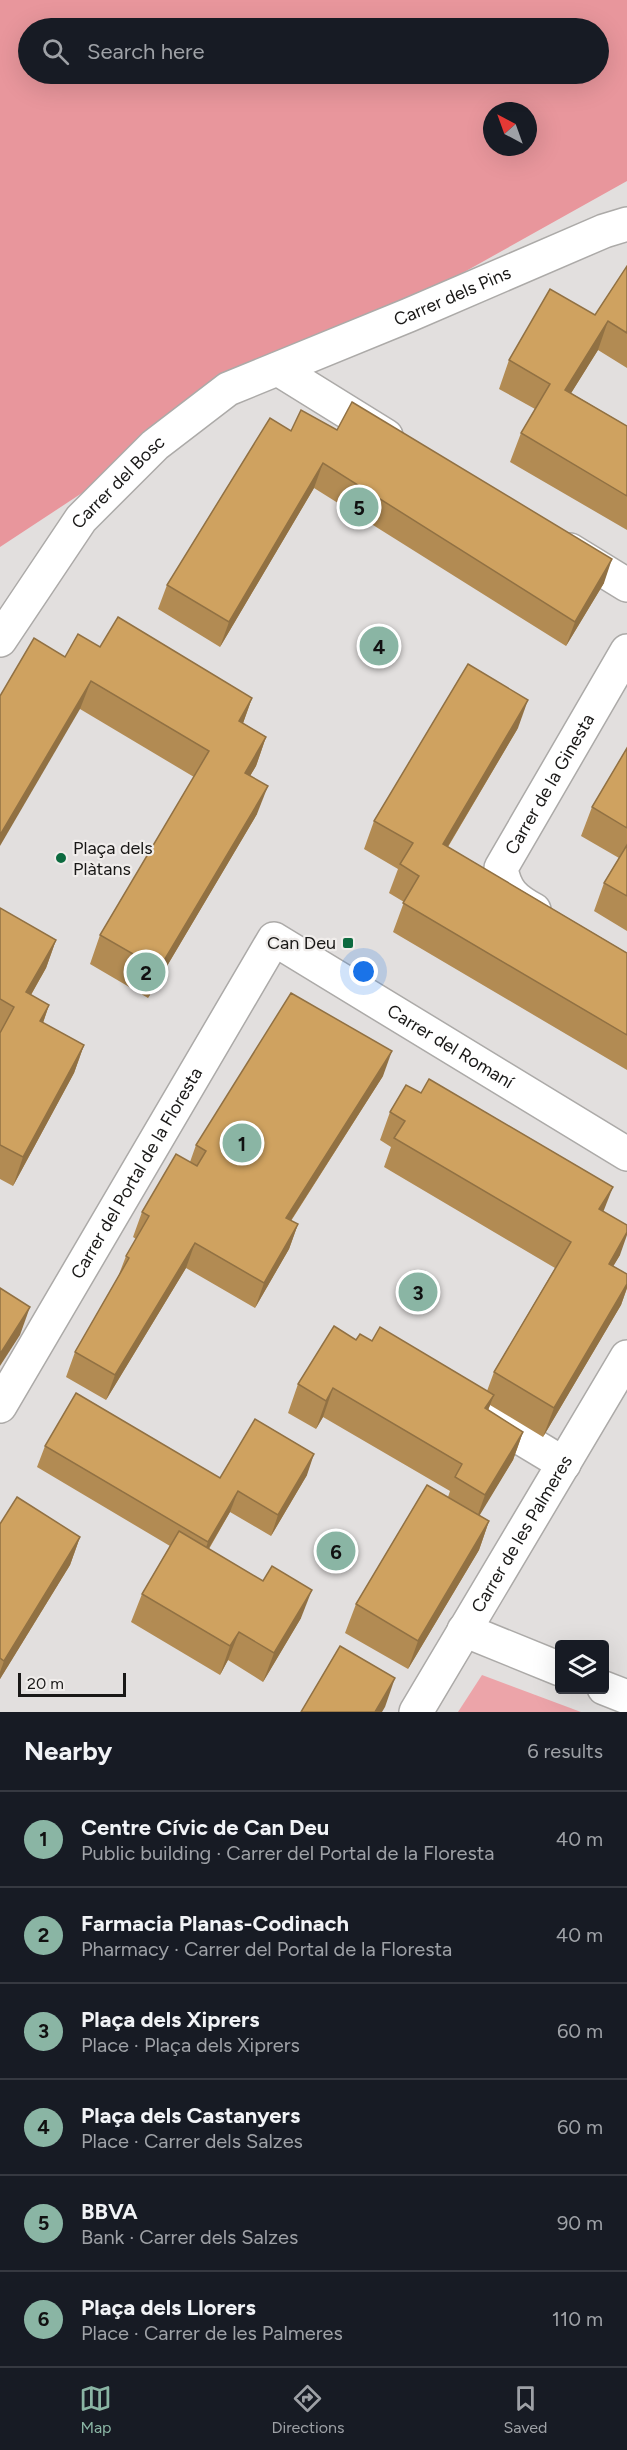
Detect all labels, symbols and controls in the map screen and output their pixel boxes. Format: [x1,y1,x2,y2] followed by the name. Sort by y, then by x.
[18,18,609,84] search box
[39,35,72,68] icon: search
[87,38,205,65] text: Search here
[483,102,537,156] north arrow
[391,262,514,331] street label: Carrer dels Pins
[67,430,169,533] street label: Carrer del Bosc
[340,484,378,530] pin: 5
[360,624,398,668] pin: 4
[500,710,599,858] street label: Carrer de la Ginesta
[73,837,153,880] place label: Plaça dels Plàtans
[54,851,68,865] marker: Plaça dels Plàtans
[267,932,336,954] place label: Can Deu
[341,936,355,950] marker: Can Deu
[126,950,166,994] pin: 2
[349,957,378,986] your location
[383,1000,518,1094] street label: Carrer del Romaní
[66,1063,207,1283] street label: Carrer del Portal de la Floresta
[222,1120,262,1166] pin: 1
[398,1270,438,1314] pin: 3
[467,1451,577,1617] street label: Carrer de les Palmeres
[316,1528,356,1574] pin: 6
[555,1640,609,1694] map controls
[555,1640,609,1694] button: layers
[18,1670,126,1698] scale bar
[27,1674,64,1693] text: 20 m
[24,1735,112,1767] text: Nearby
[527,1739,603,1763] text: 6 results
[81,1814,329,1841] text: Centre Cívic de Can Deu
[39,1827,48,1851] text: 1
[556,1827,603,1851] text: 40 m
[81,1841,495,1865] text: Public building · Carrer del Portal de la Floresta
[81,1910,349,1937] text: Farmacia Planas-Codinach
[38,1923,49,1947] text: 2
[556,1923,603,1947] text: 40 m
[81,1937,452,1961] text: Pharmacy · Carrer del Portal de la Floresta
[81,2006,260,2033] text: Plaça dels Xiprers
[38,2019,49,2043] text: 3
[557,2019,603,2043] text: 60 m
[81,2033,300,2057] text: Place · Plaça dels Xiprers
[81,2102,300,2129] text: Plaça dels Castanyers
[37,2115,50,2139] text: 4
[557,2115,603,2139] text: 60 m
[81,2129,303,2153] text: Place · Carrer dels Salzes
[81,2198,138,2225] text: BBVA
[38,2211,49,2235] text: 5
[557,2211,603,2235] text: 90 m
[81,2225,298,2249] text: Bank · Carrer dels Salzes
[81,2294,256,2321] text: Plaça dels Llorers
[38,2307,49,2331] text: 6
[552,2307,603,2331] text: 110 m
[81,2321,343,2345] text: Place · Carrer de les Palmeres
[79,2382,112,2437] tab: Map
[271,2382,344,2437] tab: Directions
[503,2382,548,2437] tab: Saved

